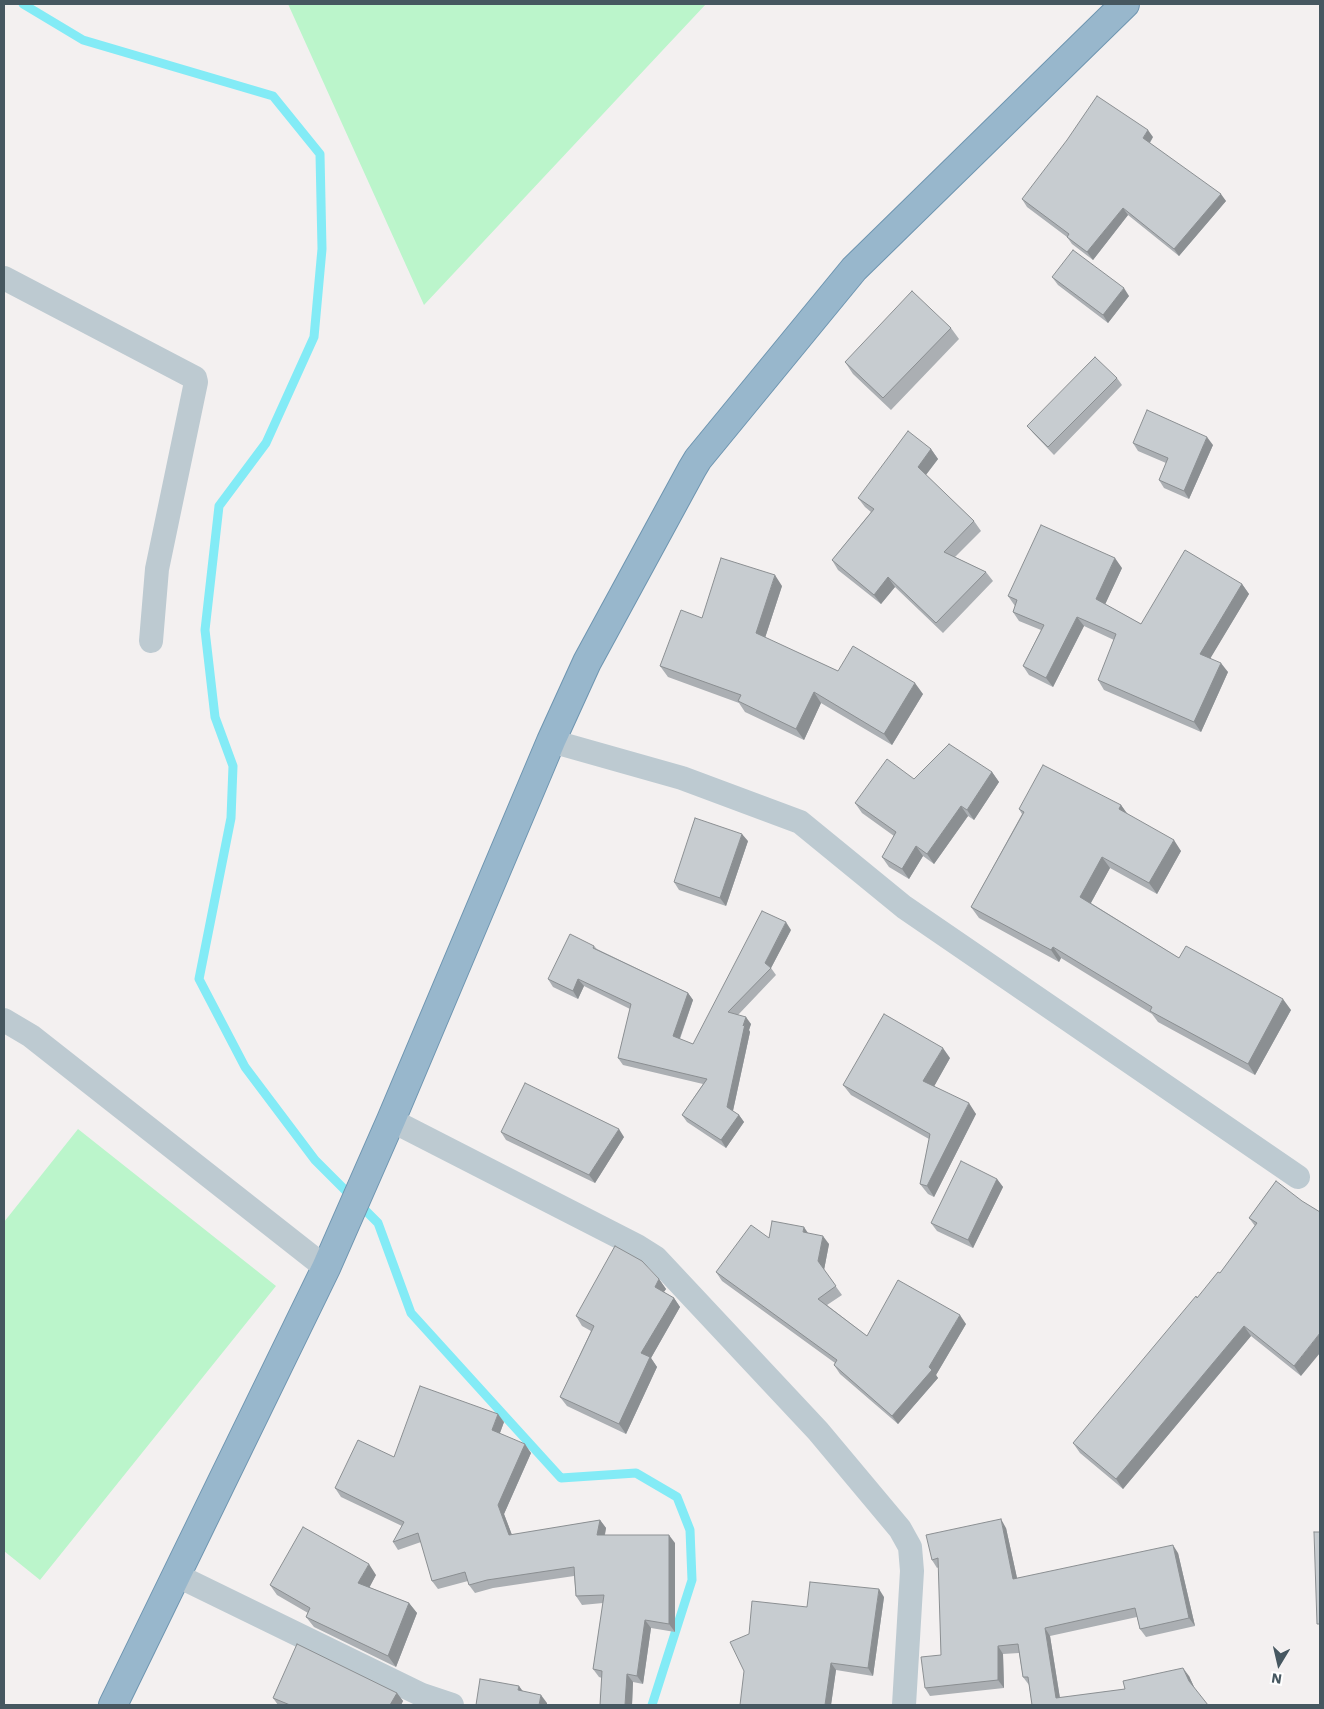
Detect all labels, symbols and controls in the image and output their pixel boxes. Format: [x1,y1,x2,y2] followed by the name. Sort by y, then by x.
[1254,1639,1304,1689] north arrow
[1270,1670,1283,1688] text: N

